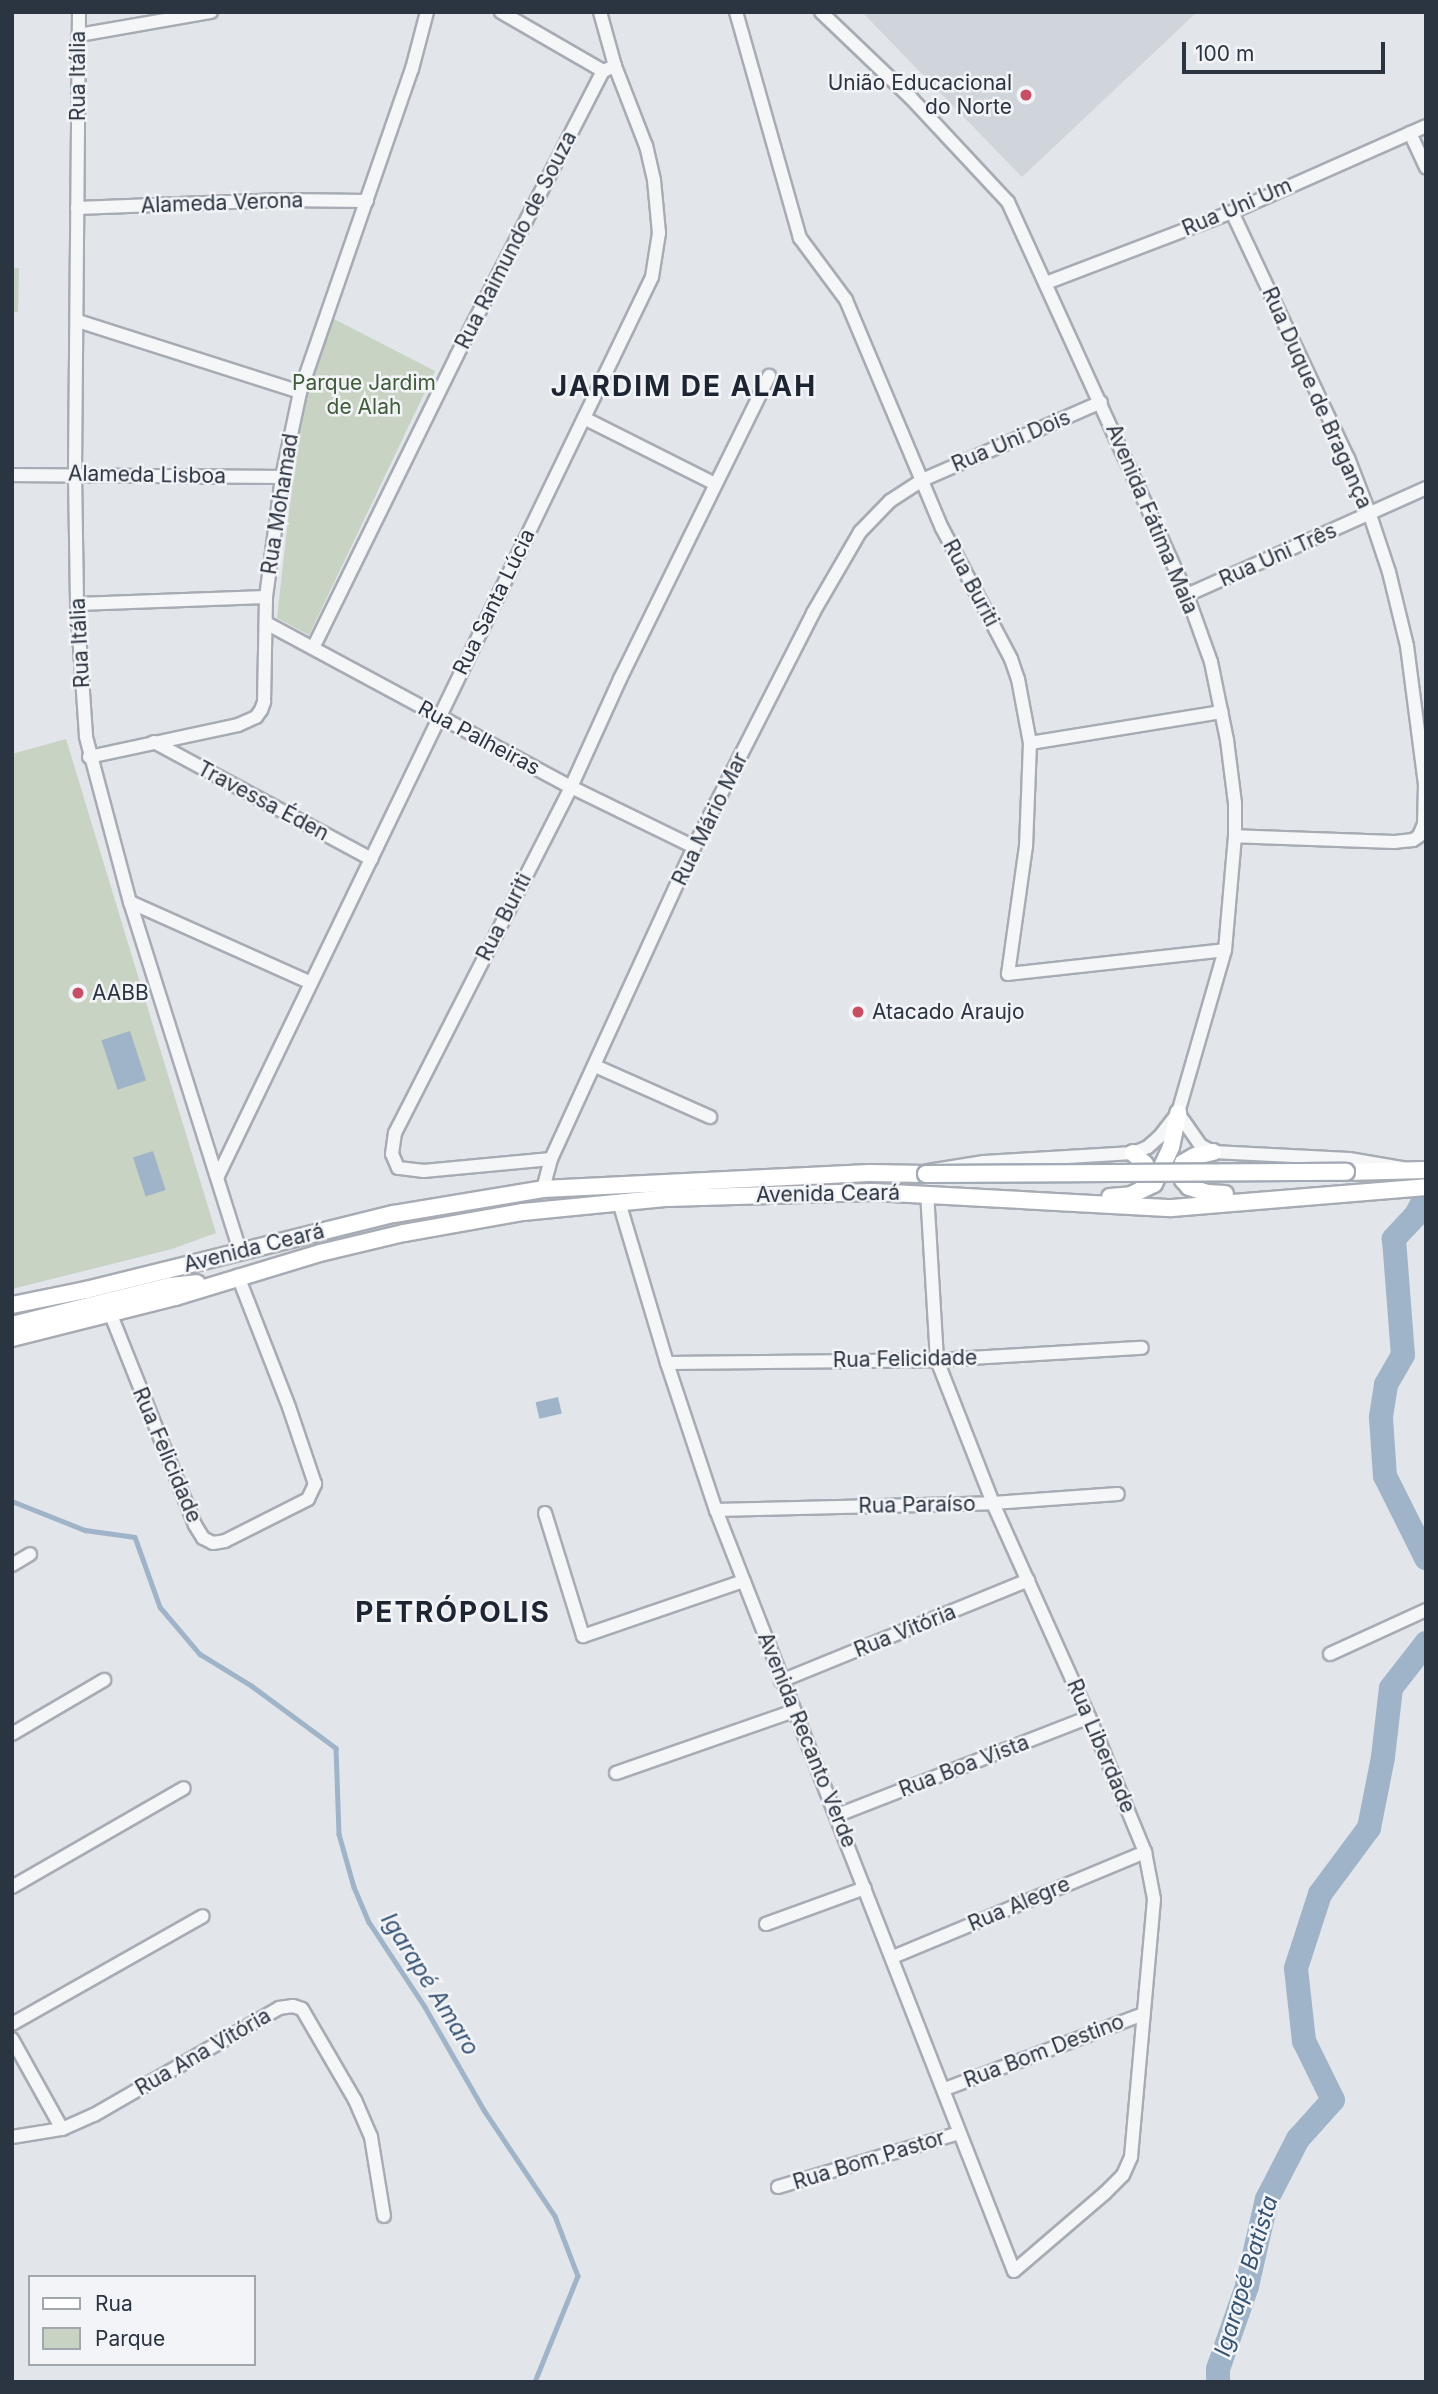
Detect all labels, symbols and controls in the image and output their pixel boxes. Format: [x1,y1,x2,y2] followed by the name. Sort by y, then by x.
[1186,28,1389,72] scale bar
[65,31,91,121] street label: Rua Itália
[1195,41,1254,66] text: 100 m
[828,70,1012,120] place label: União Educacional do Norte
[1018,87,1034,103] marker: União Educacional do Norte
[450,127,582,353] street label: Rua Raimundo de Souza
[1178,173,1296,241] street label: Rua Uni Um
[140,188,304,218] street label: Alameda Verona
[1257,283,1377,513] street label: Rua Duque de Bragança
[553,369,815,403] district label: JARDIM DE ALAH
[292,370,436,420] park label: Parque Jardim de Alah
[948,405,1074,477] street label: Rua Uni Dois
[1101,420,1203,618] street label: Avenida Fátima Maia
[256,432,304,576] street label: Rua Mohamad
[68,461,226,489] street label: Alameda Lisboa
[1215,518,1341,592] street label: Rua Uni Três
[448,525,540,679] street label: Rua Santa Lúcia
[938,535,1004,631] street label: Rua Buriti
[65,597,95,689] street label: Rua Itália
[414,695,544,781] street label: Rua Palheiras
[667,748,753,890] street label: Rua Mário Mar
[193,756,333,846] street label: Travessa Éden
[471,869,537,965] street label: Rua Buriti
[92,980,149,1006] place label: AABB
[70,985,86,1001] marker: AABB
[872,999,1024,1025] place label: Atacado Araujo
[850,1004,866,1020] marker: Atacado Araujo
[756,1180,900,1208] street label: Avenida Ceará
[181,1218,327,1278] street label: Avenida Ceará
[833,1345,977,1373] street label: Rua Felicidade
[127,1384,207,1526] street label: Rua Felicidade
[858,1491,976,1519] street label: Rua Paraíso
[356,1595,550,1629] district label: PETRÓPOLIS
[850,1599,960,1663] street label: Rua Vitória
[752,1629,862,1851] street label: Avenida Recanto Verde
[1061,1675,1141,1817] street label: Rua Liberdade
[895,1730,1033,1802] street label: Rua Boa Vista
[964,1871,1074,1937] street label: Rua Alegre
[375,1908,485,2060] water label: Igarapé Amaro
[131,2003,275,2101] street label: Rua Ana Vitória
[960,2009,1128,2093] street label: Rua Bom Destino
[790,2125,948,2195] street label: Rua Bom Pastor
[1208,2192,1284,2360] water label: Igarapé Batista
[28,2275,256,2366] legend
[95,2291,133,2316] text: Rua
[95,2326,165,2351] text: Parque

